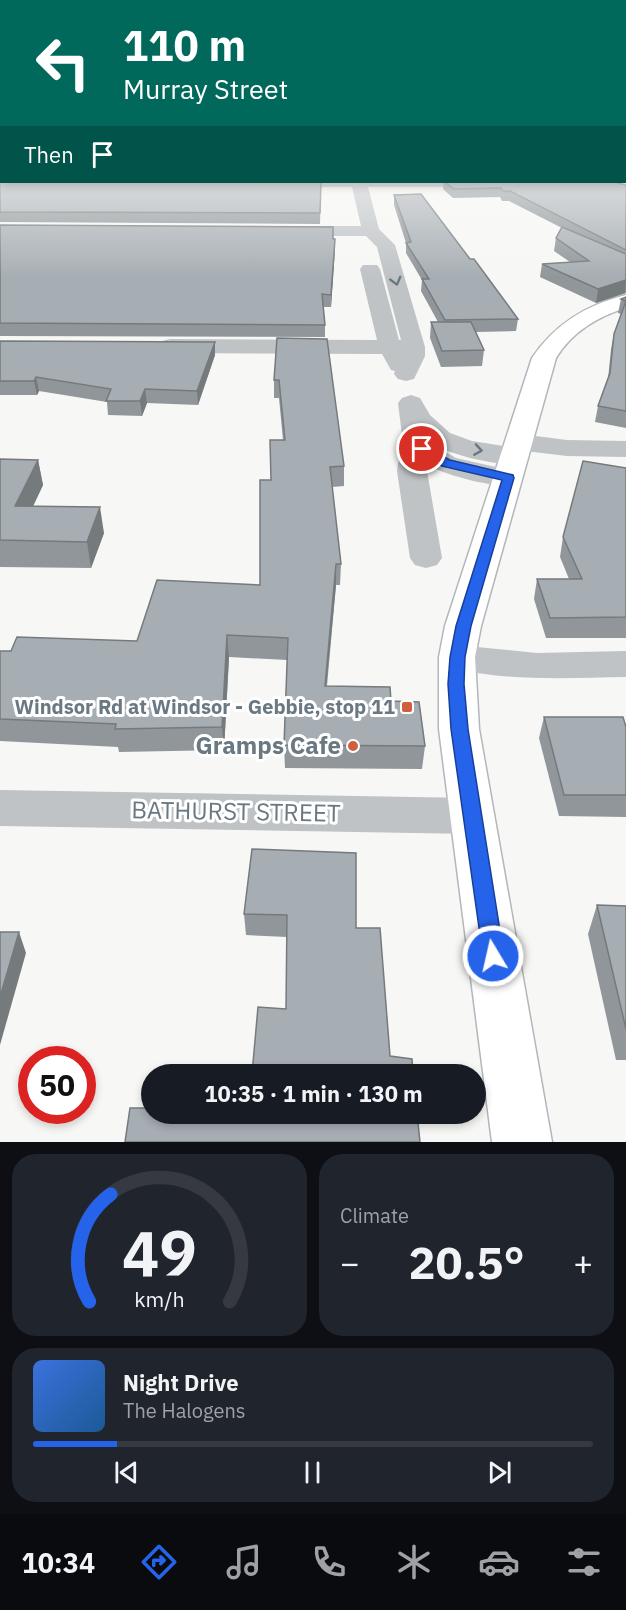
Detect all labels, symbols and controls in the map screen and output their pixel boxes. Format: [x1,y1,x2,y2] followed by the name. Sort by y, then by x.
[123,18,246,73] text: 110 m
[24,24,102,102] icon: left
[123,71,288,106] text: Murray Street
[86,138,119,171] icon: arrive
[24,140,74,169] text: Then
[389,275,401,286] one-way arrow
[396,423,447,474] pin
[405,432,438,465] icon: arrive
[473,444,482,456] one-way arrow
[15,693,395,720] place label: Windsor Rd at Windsor - Gebbie, stop 11
[400,700,414,714] marker: Windsor Rd at Windsor - Gebbie, stop 11
[196,729,341,761] place label: Gramps Cafe
[346,739,360,753] marker: Gramps Cafe
[131,793,341,829] street label: BATHURST STREET
[461,924,525,988] position arrow
[18,1046,96,1124] speed limit sign: 50
[204,1079,423,1108] text: 10:35 · 1 min · 130 m
[340,1202,409,1229] text: Climate
[122,1212,197,1293] text: 49
[408,1233,525,1291] text: 20.5°
[340,1241,360,1284] text: −
[573,1241,593,1284] text: +
[134,1285,185,1313] text: km/h
[123,1368,239,1397] text: Night Drive
[123,1397,245,1424] text: The Halogens
[110,1456,143,1489] icon: previous
[296,1456,329,1489] icon: pause
[483,1456,516,1489] icon: next
[138,1541,180,1583] icon: directions
[223,1541,265,1583] icon: music
[308,1541,350,1583] icon: phone
[393,1541,435,1583] icon: climate
[478,1541,520,1583] icon: car
[563,1541,605,1583] icon: filters
[21,1545,95,1580] text: 10:34

